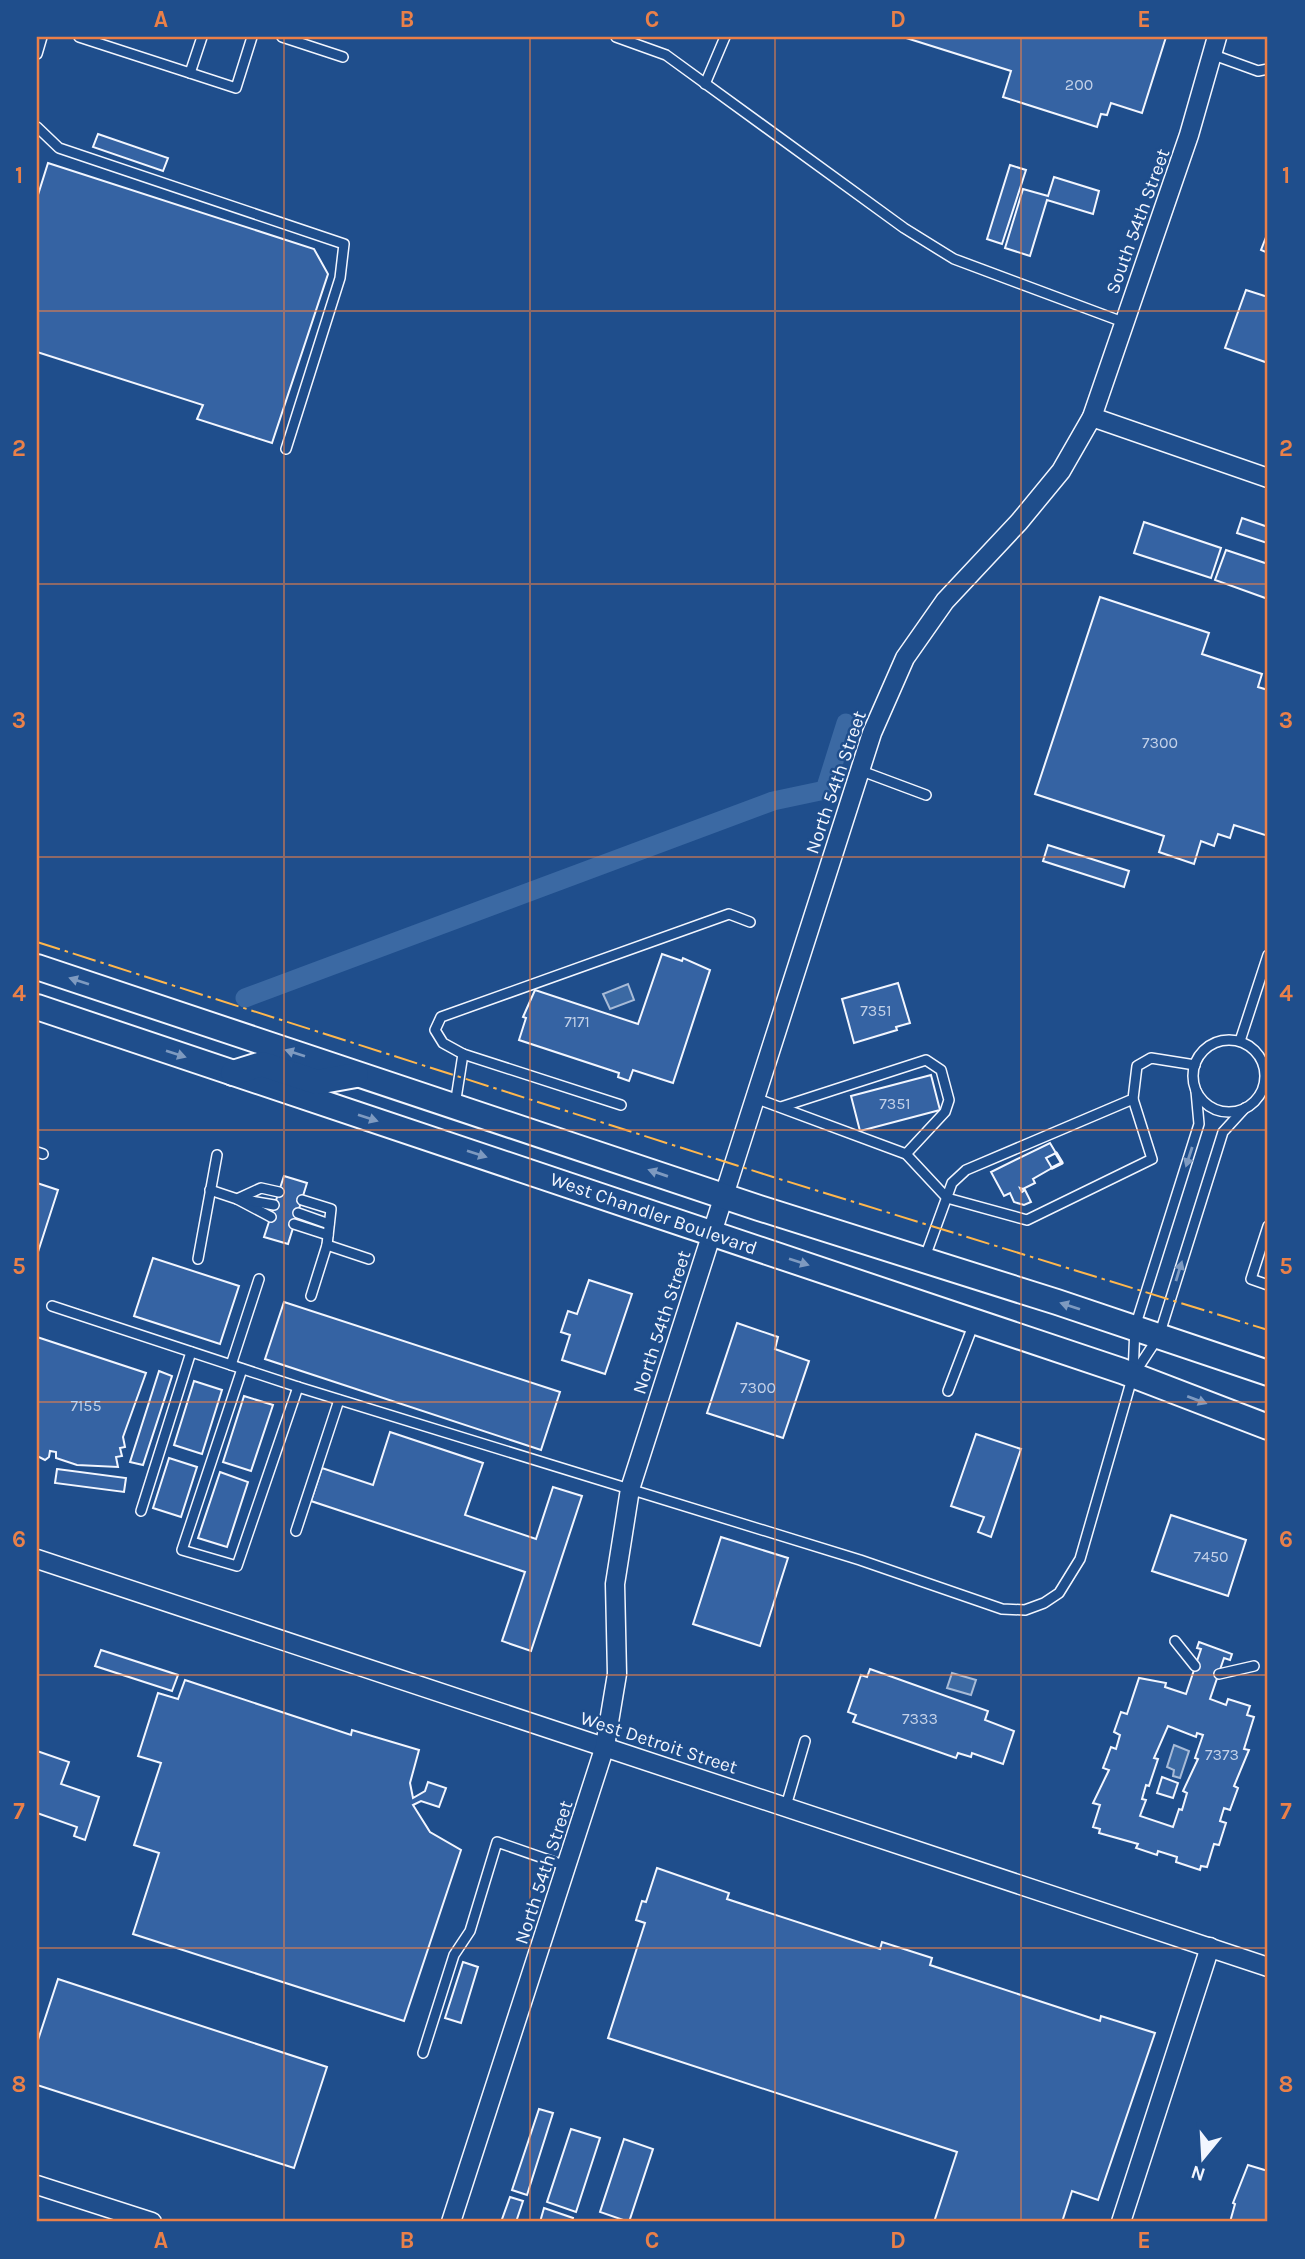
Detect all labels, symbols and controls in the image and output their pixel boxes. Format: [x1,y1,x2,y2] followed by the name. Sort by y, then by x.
[154,6,168,33] text: A
[400,6,414,33] text: B
[645,6,659,33] text: C
[890,6,906,33] text: D
[1137,6,1151,33] text: E
[1065,75,1093,94] house number: 200
[1101,146,1174,297] street label: South 54th Street
[15,162,23,189] text: 1
[1282,162,1290,189] text: 1
[12,435,26,462] text: 2
[1279,435,1293,462] text: 2
[12,707,26,734] text: 3
[1279,707,1293,734] text: 3
[801,708,871,857] street label: North 54th Street
[1142,733,1178,752] house number: 7300
[69,975,90,986] one-way arrow
[12,980,26,1007] text: 4
[1279,980,1293,1007] text: 4
[860,1001,892,1020] house number: 7351
[564,1012,590,1031] house number: 7171
[285,1047,306,1057] one-way arrow
[165,1049,186,1059] one-way arrow
[879,1094,911,1113] house number: 7351
[357,1113,378,1123] one-way arrow
[1183,1147,1193,1168] one-way arrow
[466,1149,487,1160] one-way arrow
[647,1167,668,1178] one-way arrow
[547,1168,760,1260] street label: West Chandler Boulevard
[628,1248,696,1397] street label: North 54th Street
[12,1253,26,1280] text: 5
[1279,1253,1293,1280] text: 5
[789,1257,810,1267] one-way arrow
[1175,1261,1185,1282] one-way arrow
[1059,1300,1080,1311] one-way arrow
[740,1378,776,1397] house number: 7300
[1186,1394,1207,1405] one-way arrow
[71,1396,101,1415] house number: 7155
[12,1526,26,1553] text: 6
[1279,1526,1293,1553] text: 6
[1194,1547,1228,1566] house number: 7450
[577,1707,740,1779] street label: West Detroit Street
[902,1709,938,1728] house number: 7333
[1205,1745,1239,1764] house number: 7373
[13,1798,25,1825] text: 7
[510,1798,578,1947] street label: North 54th Street
[1280,1798,1292,1825] text: 7
[12,2071,26,2098] text: 8
[1279,2071,1293,2098] text: 8
[1168,2122,1238,2192] north arrow
[1188,2161,1208,2186] text: N
[154,2227,168,2254] text: A
[400,2227,414,2254] text: B
[645,2227,659,2254] text: C
[890,2227,906,2254] text: D
[1137,2227,1151,2254] text: E

